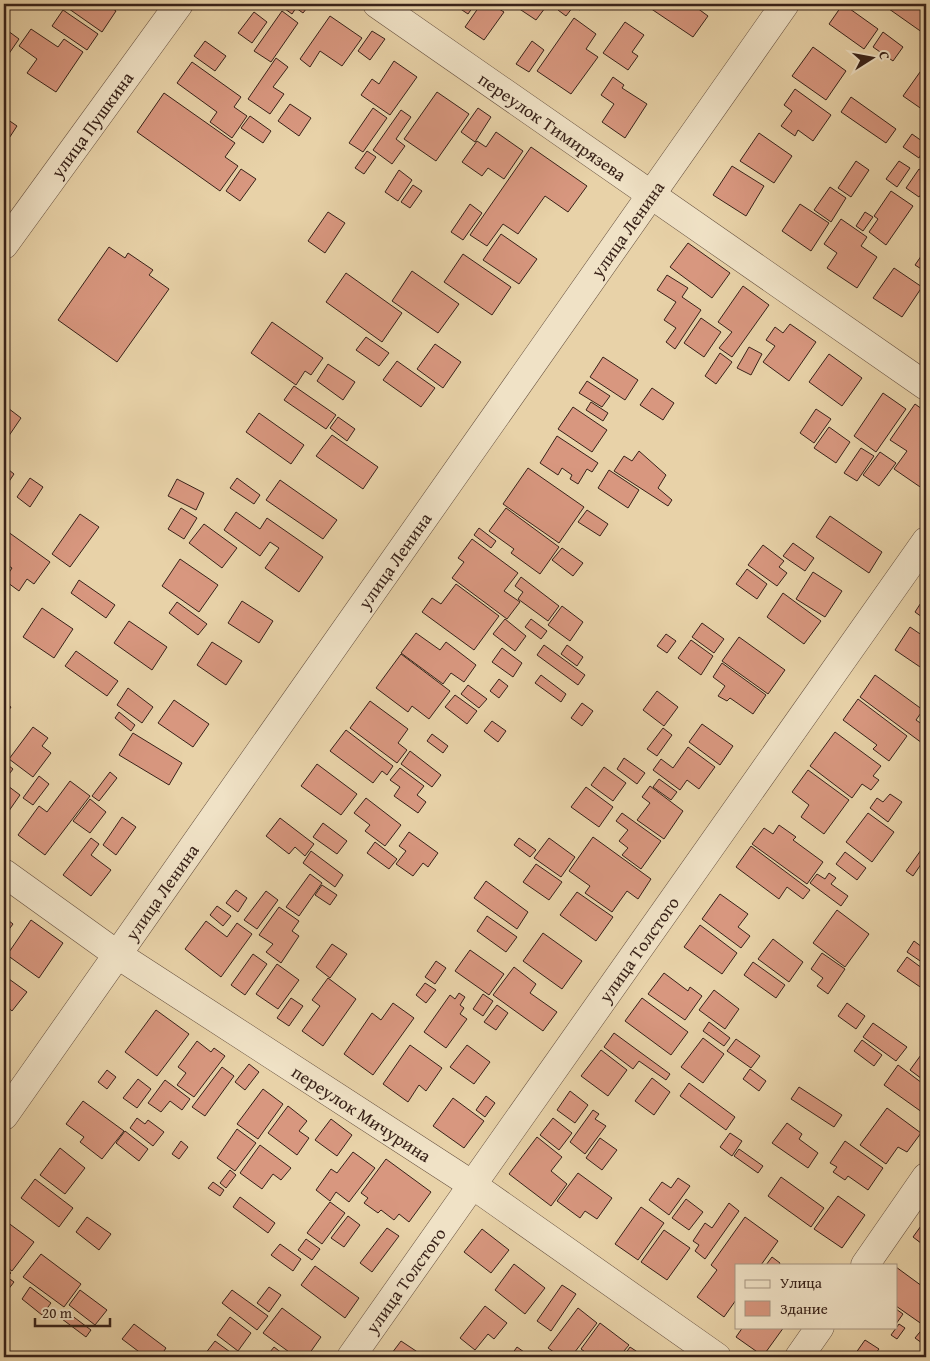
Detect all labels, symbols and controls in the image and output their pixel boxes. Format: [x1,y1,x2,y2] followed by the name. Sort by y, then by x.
[848,32,898,82] north arrow
[874,50,895,61] text: С
[43,65,140,184] street label: улица Пушкина
[473,65,633,188] street label: переулок Тимирязева
[583,175,671,284] street label: улица Ленина
[350,506,438,615] street label: улица Ленина
[117,838,205,946] street label: улица Ленина
[591,890,685,1009] street label: улица Толстого
[287,1058,437,1169] street label: переулок Мичурина
[358,1222,452,1340] street label: улица Толстого
[735,1264,898,1328] legend
[780,1272,823,1293] text: Улица
[35,1296,110,1328] scale bar
[780,1298,828,1319] text: Здание
[42,1302,73,1323] text: 20 m

